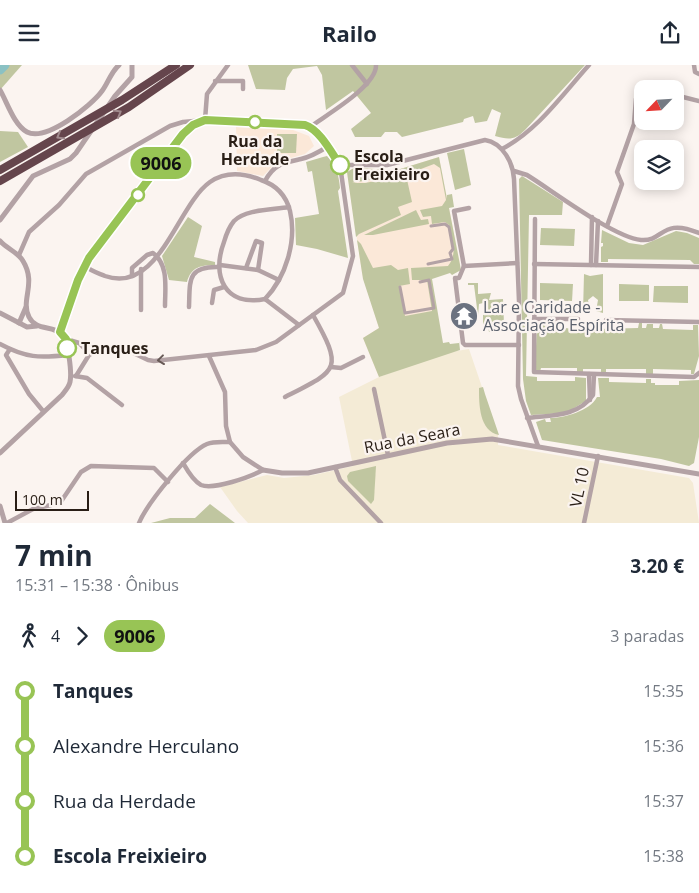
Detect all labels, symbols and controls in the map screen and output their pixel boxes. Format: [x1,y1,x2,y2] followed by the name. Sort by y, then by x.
[322,18,377,48] text: Railo
[15,19,43,47] icon: menu
[656,19,684,47] icon: share
[634,80,684,130] north arrow
[634,80,684,190] map controls
[113,109,122,119] one-way arrow
[248,115,262,129] marker: Rua da Herdade
[56,130,65,140] one-way arrow
[221,130,289,170] place label: Rua da Herdade
[634,140,684,190] button: layers
[354,145,430,185] place label: Escola Freixieiro
[126,147,196,179] line badge: 9006
[140,151,182,175] text: 9006
[330,155,350,175] marker: Escola Freixieiro
[131,188,145,202] unlabelled marker
[483,296,624,336] place label: Lar e Caridade - Associação Espírita
[449,301,479,331] temple icon: Lar e Caridade - Associação Espírita
[81,337,149,359] place label: Tanques
[57,338,77,358] marker: Tanques
[157,354,165,365] one-way arrow
[362,418,462,458] street label: Rua da Seara
[564,465,594,509] street label: VL 10
[15,488,89,511] scale bar
[22,490,63,509] text: 100 m
[15,536,93,574] text: 7 min
[630,553,684,579] text: 3.20 €
[15,574,179,596] text: 15:31 – 15:38 · Ônibus
[15,622,43,650] icon: walk
[68,622,96,650] icon: forward
[114,624,155,648] text: 9006
[51,625,60,647] text: 4
[610,625,684,647] text: 3 paradas
[53,678,133,704] text: Tanques
[643,680,684,702] text: 15:35
[53,733,239,759] text: Alexandre Herculano
[643,735,684,757] text: 15:36
[53,788,196,814] text: Rua da Herdade
[643,790,684,812] text: 15:37
[53,843,207,869] text: Escola Freixieiro
[643,845,684,867] text: 15:38

